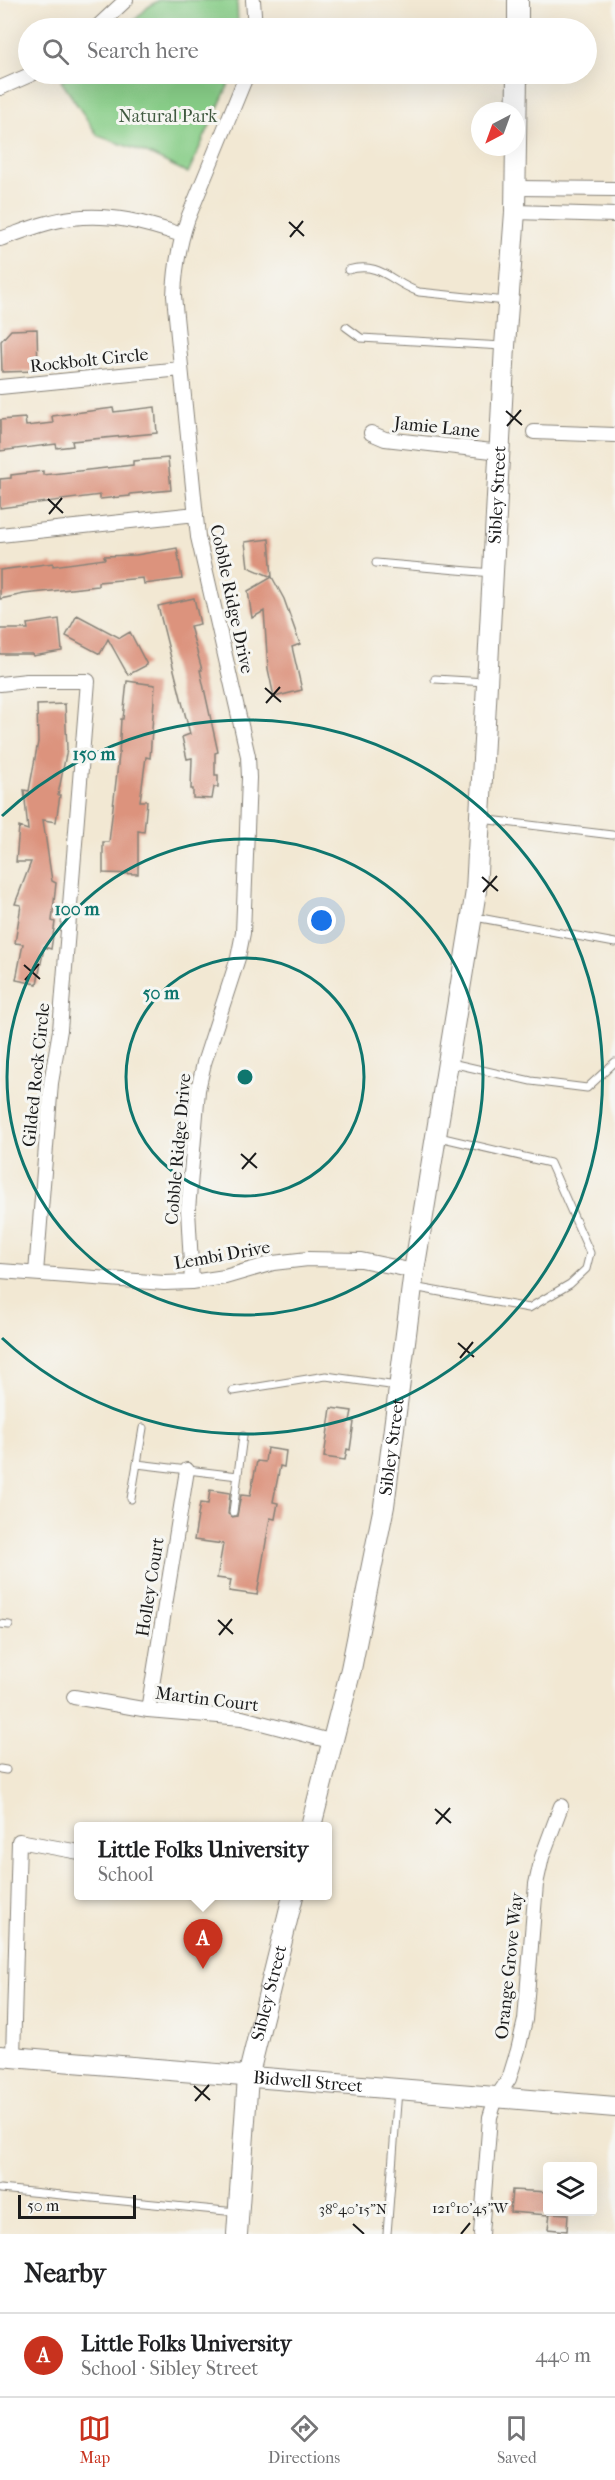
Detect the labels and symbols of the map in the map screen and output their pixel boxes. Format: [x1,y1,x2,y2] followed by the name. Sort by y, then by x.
[471,102,525,156] north arrow
[119,106,218,127] park label: Natural Park
[29,344,149,377] street label: Rockbolt Circle
[391,412,481,442] street label: Jamie Lane
[484,445,511,544] street label: Sibley Street
[205,523,258,676] street label: Cobble Ridge Drive
[73,744,116,765] text: 150 m
[54,899,101,920] text: 100 m
[307,906,336,935] your location
[143,983,180,1004] text: 50 m
[18,1002,55,1148] street label: Gilded Rock Circle
[235,1067,255,1087] centre of rings
[161,1072,196,1226] street label: Cobble Ridge Drive
[172,1237,272,1274] street label: Lembi Drive
[375,1396,409,1497] street label: Sibley Street
[132,1535,169,1638] street label: Holley Court
[154,1683,260,1716] street label: Martin Court
[491,1890,528,2041] street label: Orange Grove Way
[184,1920,222,1969] pin: A
[247,1942,292,2043] street label: Sibley Street
[252,2067,364,2097] street label: Bidwell Street
[18,2192,136,2220] scale bar
[432,2199,509,2217] text: 121°10'45"W
[319,2200,388,2218] text: 38°40'15"N

